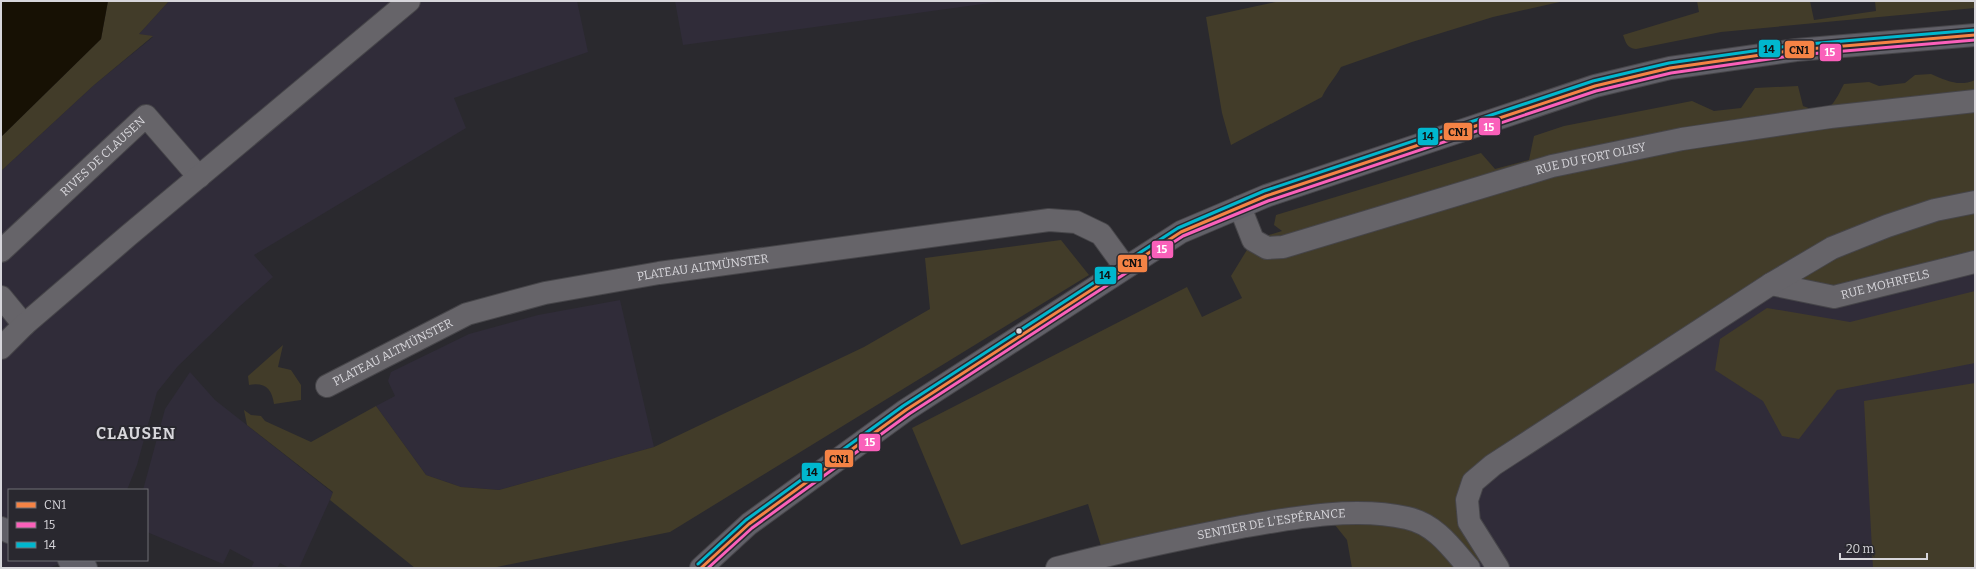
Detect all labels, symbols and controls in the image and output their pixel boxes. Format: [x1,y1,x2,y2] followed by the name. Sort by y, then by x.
[1758,39,1781,58] line badge: 14
[1784,40,1815,59] line badge: CN1
[1763,43,1775,56] text: 14
[1819,43,1842,62] line badge: 15
[1789,44,1809,57] text: CN1
[1825,46,1835,59] text: 15
[58,113,148,199] street label: RIVES DE CLAUSEN
[1478,117,1501,136] line badge: 15
[1484,121,1494,134] text: 15
[1443,122,1473,141] line badge: CN1
[1448,126,1468,139] text: CN1
[1417,127,1439,146] line badge: 14
[1422,130,1434,143] text: 14
[1534,140,1647,178] street label: RUE DU FORT OLISY
[1151,240,1174,259] line badge: 15
[1157,243,1167,256] text: 15
[636,251,769,284] street label: PLATEAU ALTMÜNSTER
[1117,254,1148,273] line badge: CN1
[1122,257,1142,270] text: CN1
[1094,266,1117,285] line badge: 14
[1839,267,1931,302] street label: RUE MOHRFELS
[1099,269,1111,282] text: 14
[331,316,455,389] street label: PLATEAU ALTMÜNSTER
[1014,326,1024,336] unlabelled marker
[96,424,176,443] district label: CLAUSEN
[858,433,881,452] line badge: 15
[865,436,875,449] text: 15
[824,449,854,468] line badge: CN1
[829,453,849,466] text: CN1
[801,462,823,482] line badge: 14
[806,466,818,479] text: 14
[8,489,148,561] legend
[44,498,66,512] text: CN1
[1196,506,1346,543] street label: SENTIER DE L'ESPÉRANCE
[44,518,55,532] text: 15
[1840,535,1927,561] scale bar
[44,538,56,552] text: 14
[1846,542,1875,556] text: 20 m

